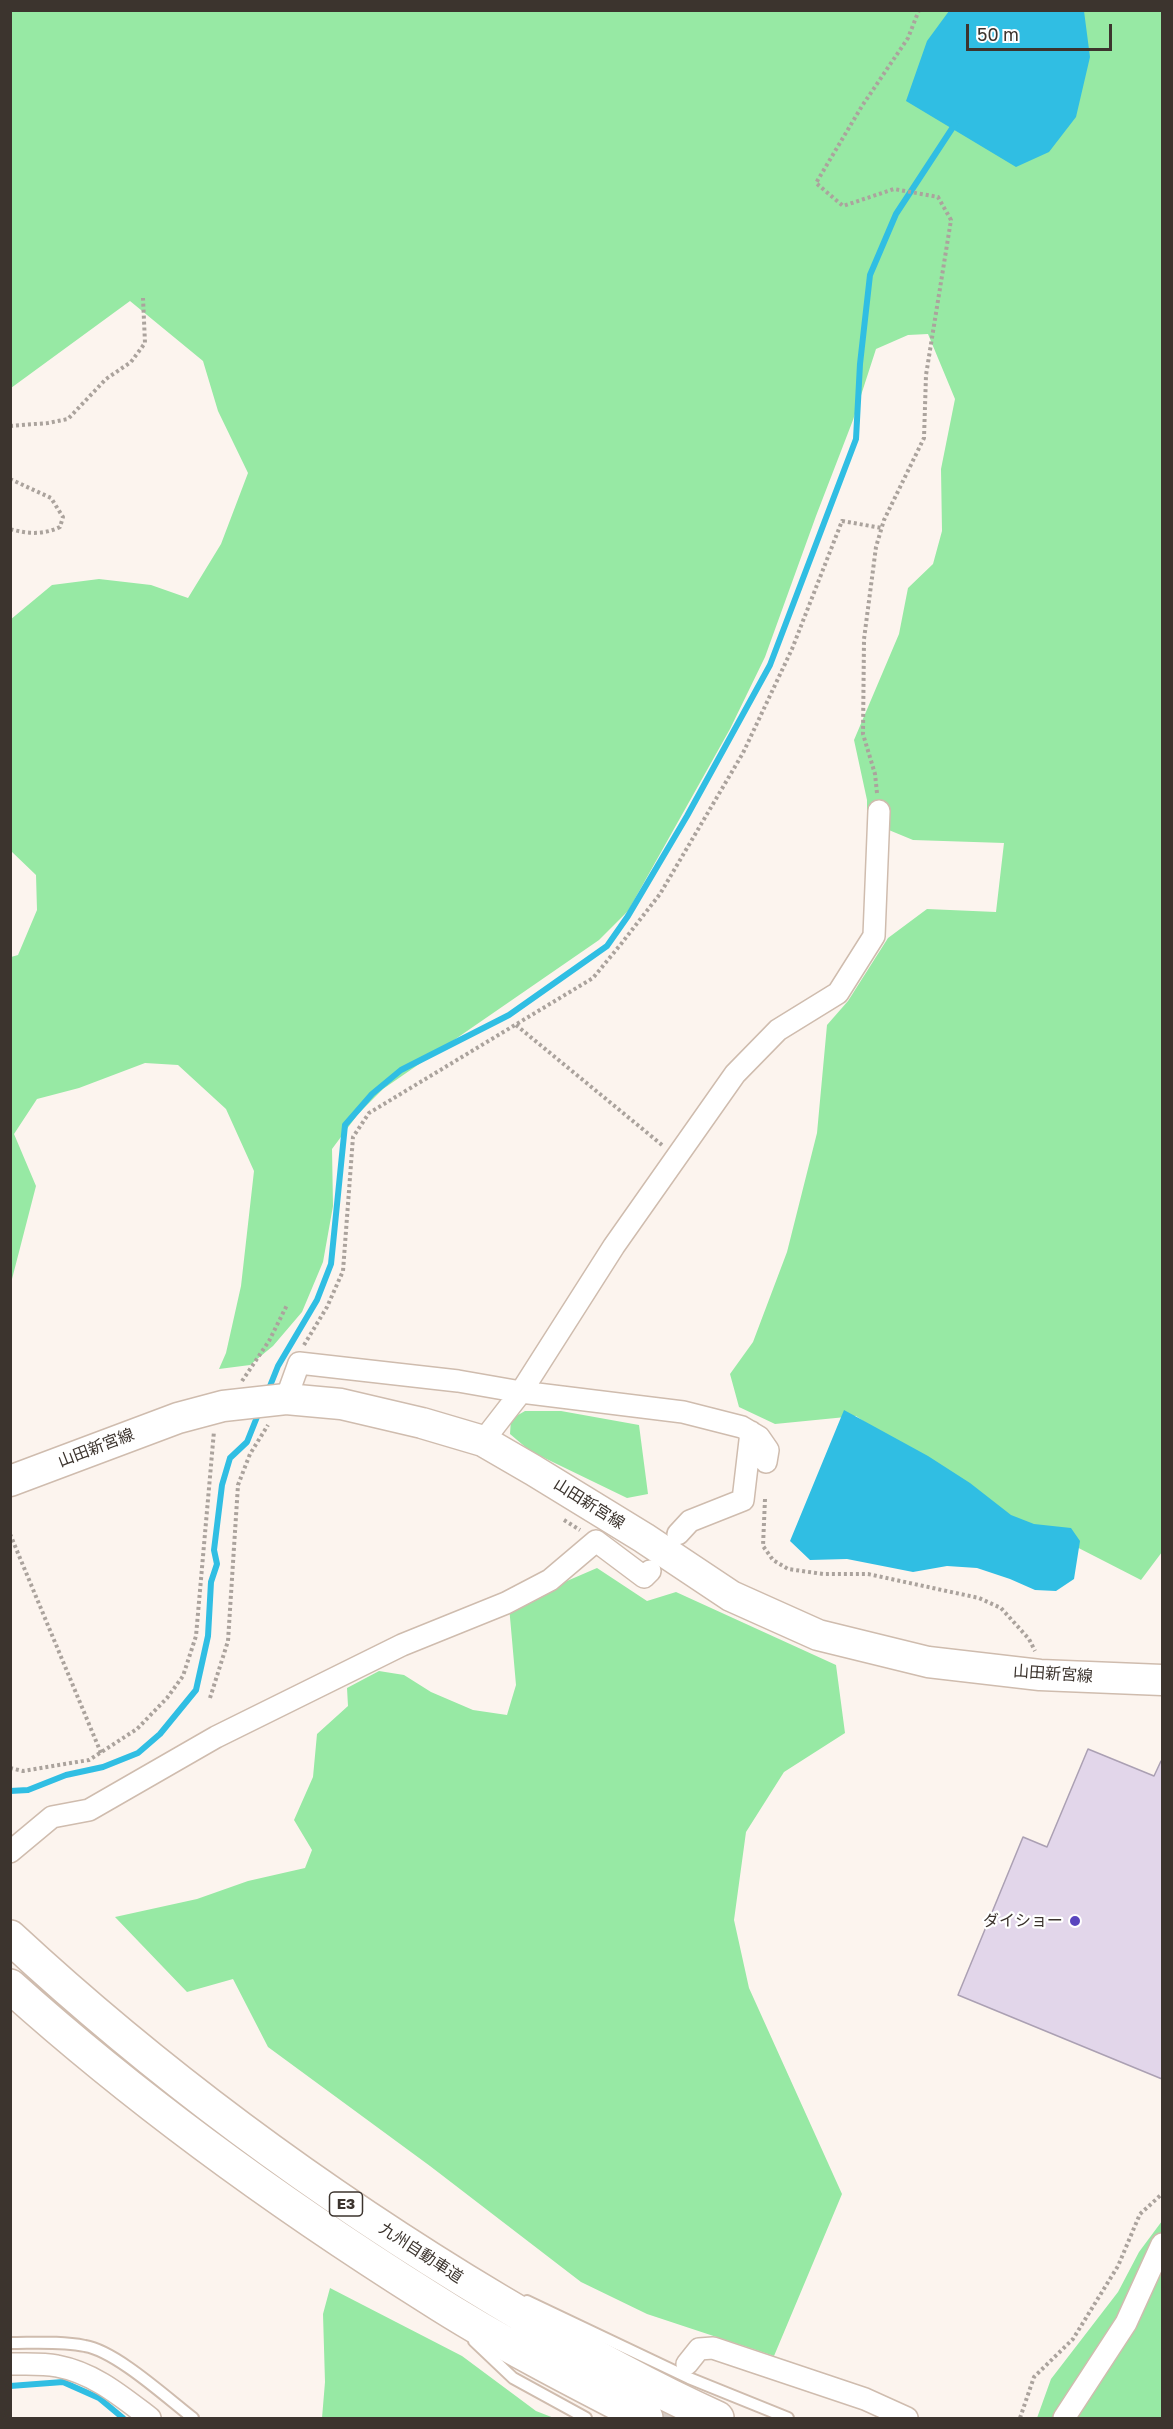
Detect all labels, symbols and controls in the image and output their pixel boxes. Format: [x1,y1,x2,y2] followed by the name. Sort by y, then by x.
[969,12,1114,50] scale bar
[977,23,1019,45] text: 50 m
[55,1425,137,1471] street label: 山田新宮線
[550,1475,628,1533] street label: 山田新宮線
[1012,1662,1094,1686] street label: 山田新宮線
[983,1911,1063,1931] place label: ダイショー
[1068,1914,1082,1928] marker: ダイショー
[330,2192,362,2216] road number: E3
[376,2219,466,2287] street label: 九州自動車道

